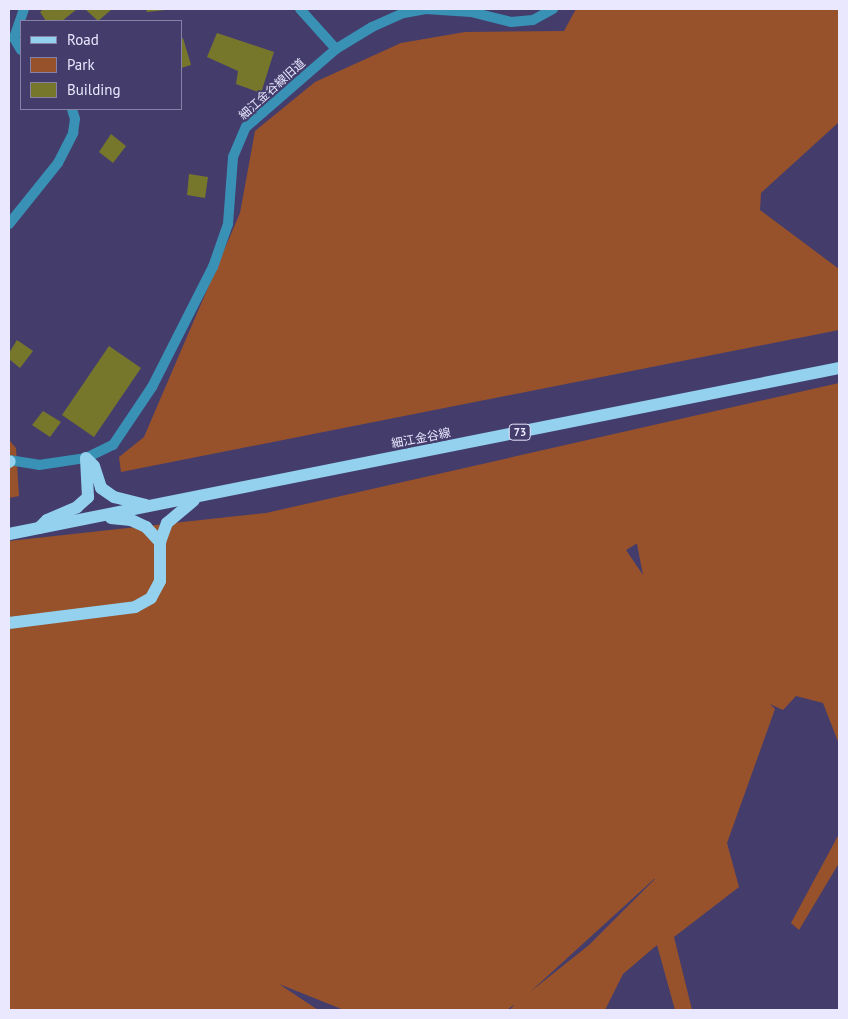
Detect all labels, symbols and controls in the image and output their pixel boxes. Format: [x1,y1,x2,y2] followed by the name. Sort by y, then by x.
[20,20,182,110] legend
[67,30,99,49] text: Road
[67,55,95,74] text: Park
[236,56,308,122] street label: 細江金谷線旧道
[67,80,121,99] text: Building
[509,424,531,441] road number: 73
[390,425,452,451] street label: 細江金谷線

